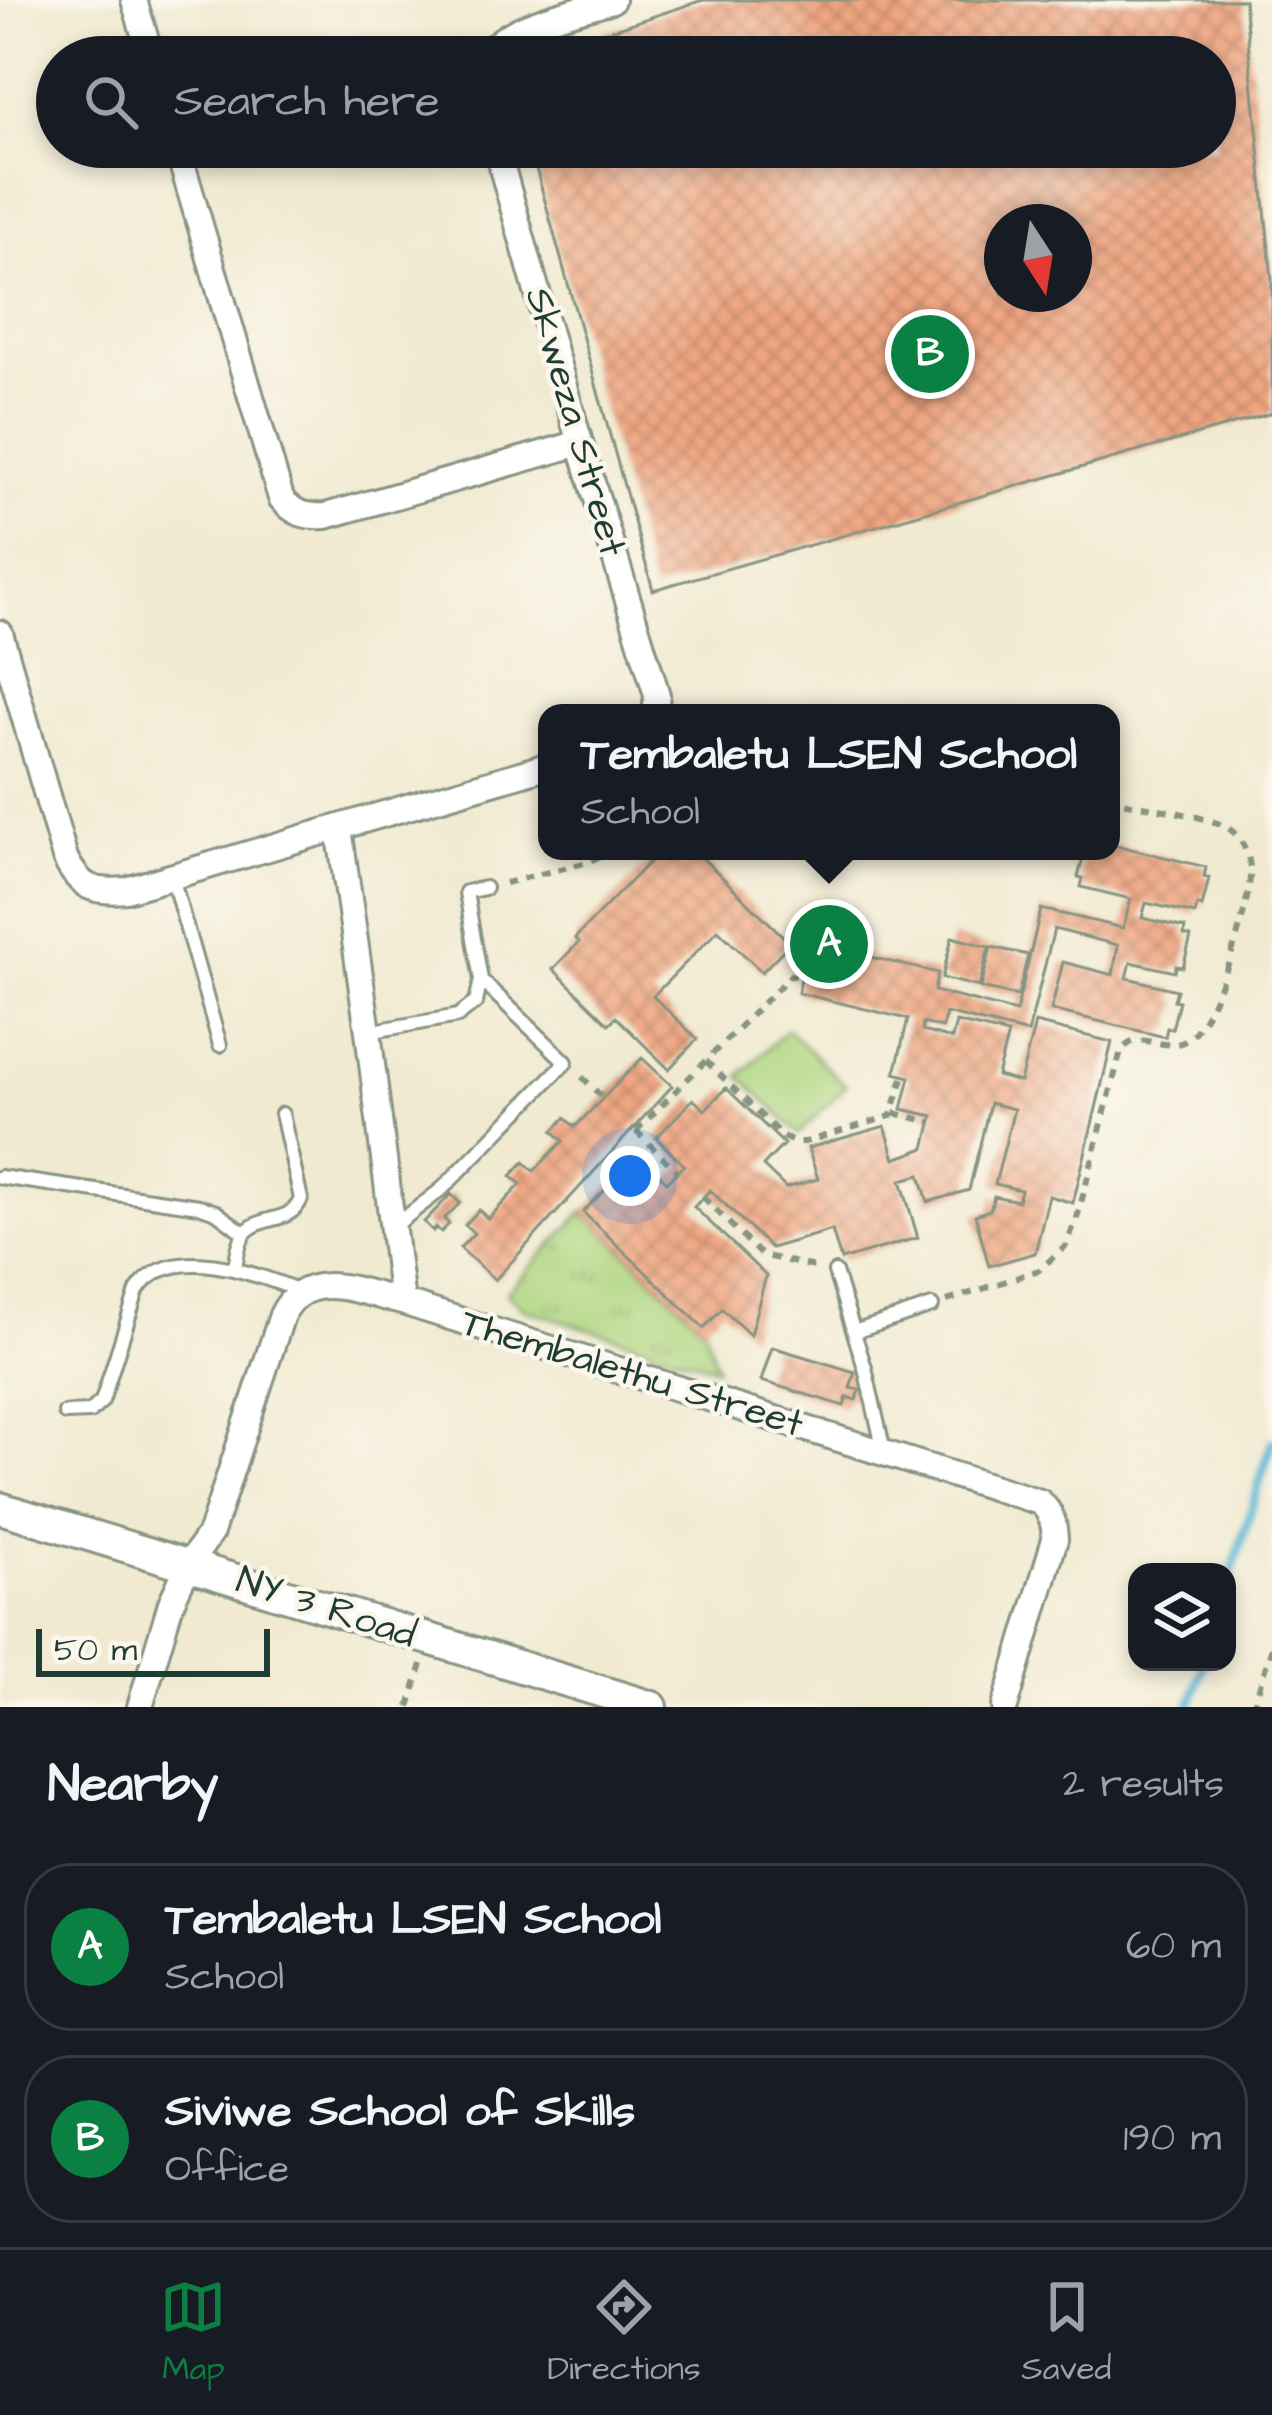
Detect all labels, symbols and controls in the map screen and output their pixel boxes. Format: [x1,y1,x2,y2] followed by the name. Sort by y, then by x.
[36,36,1236,168] search box
[78,69,144,135] icon: search
[174,71,440,133] text: Search here
[984,204,1092,312] north arrow
[511,282,639,563] street label: Skweza Street
[891,309,969,399] pin: B
[538,704,1120,860] popup
[581,724,1077,786] text: Tembaletu LSEN School
[581,786,700,840] text: School
[790,899,868,989] pin: A
[600,1146,660,1206] your location
[454,1296,810,1452] street label: Thembalethu Street
[229,1554,423,1662] street label: NY 3 Road
[1128,1563,1236,1671] map controls
[1128,1563,1236,1671] button: layers
[36,1623,270,1676] scale bar
[54,1627,137,1673] text: 50 m
[48,1750,218,1821] text: Nearby
[1063,1758,1224,1812] text: 2 results
[165,1889,661,1951] text: Tembaletu LSEN School
[78,1920,102,1974] text: A
[1126,1920,1221,1974] text: 60 m
[165,1951,284,2005] text: School
[165,2081,635,2143] text: Siviwe School of Skills
[76,2112,104,2166] text: B
[1123,2112,1221,2166] text: 190 m
[165,2143,289,2197] text: Office
[160,2274,226,2392] tab: Map
[547,2274,701,2392] tab: Directions
[1022,2274,1112,2392] tab: Saved

